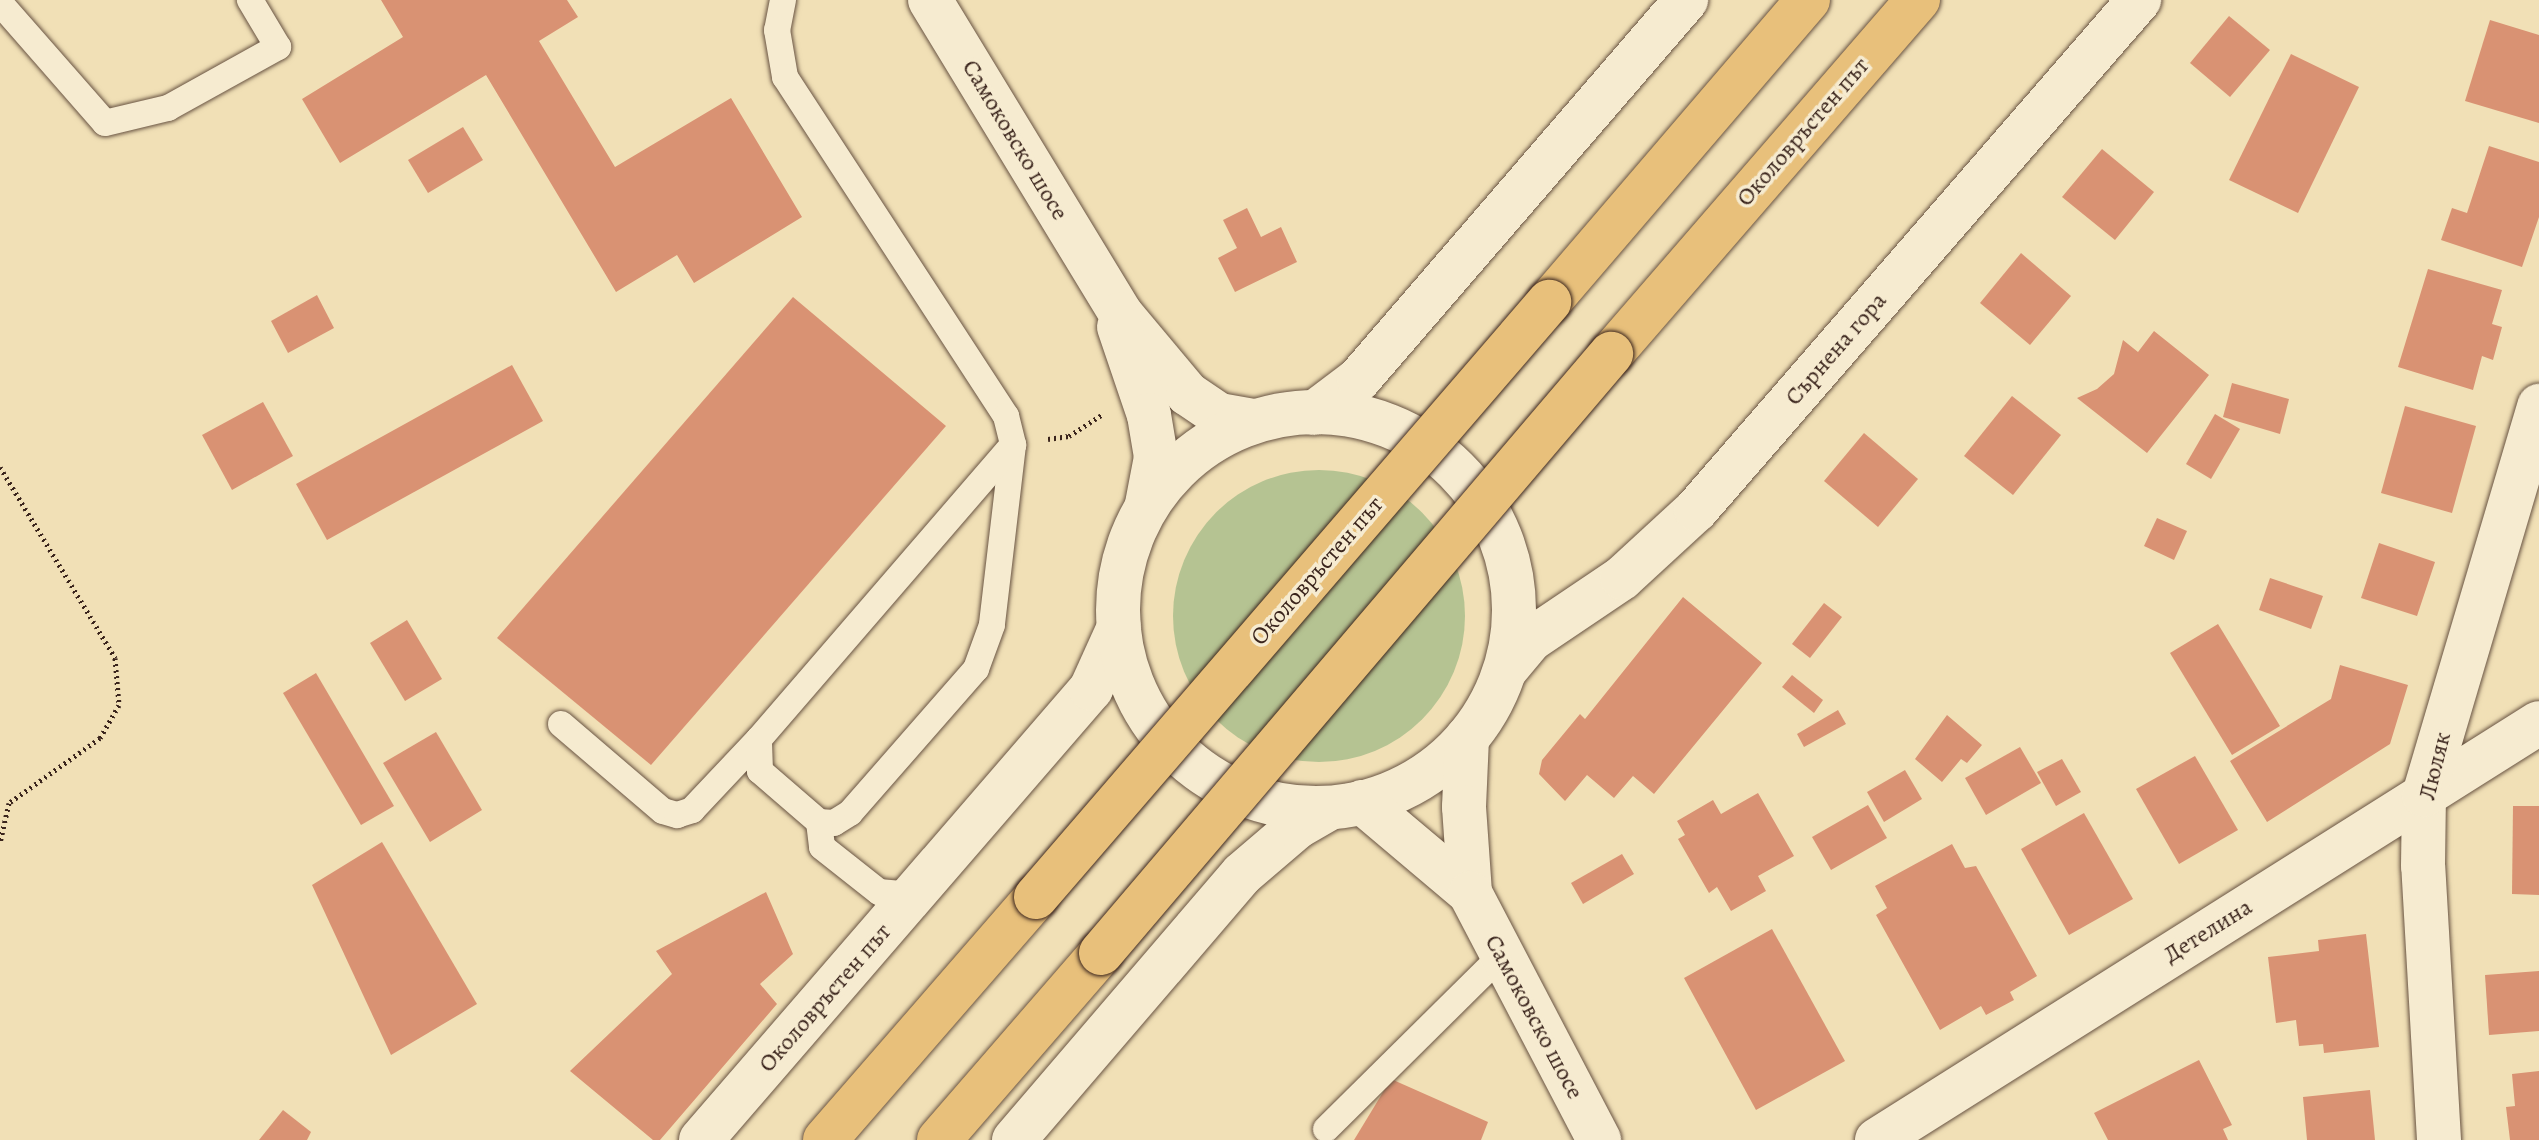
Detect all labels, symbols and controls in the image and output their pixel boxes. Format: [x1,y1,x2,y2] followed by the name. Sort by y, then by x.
[1731,52,1875,212] street label: Околовръстен път
[956,55,1074,225] street label: Самоковско шосе
[1779,287,1893,411] street label: Сърнена гора
[1245,491,1389,651] street label: Околовръстен път
[2413,729,2457,803] street label: Люляк
[2158,893,2258,969] street label: Детелина
[753,918,897,1078] street label: Околовръстен път
[1479,930,1589,1104] street label: Самоковско шосе

